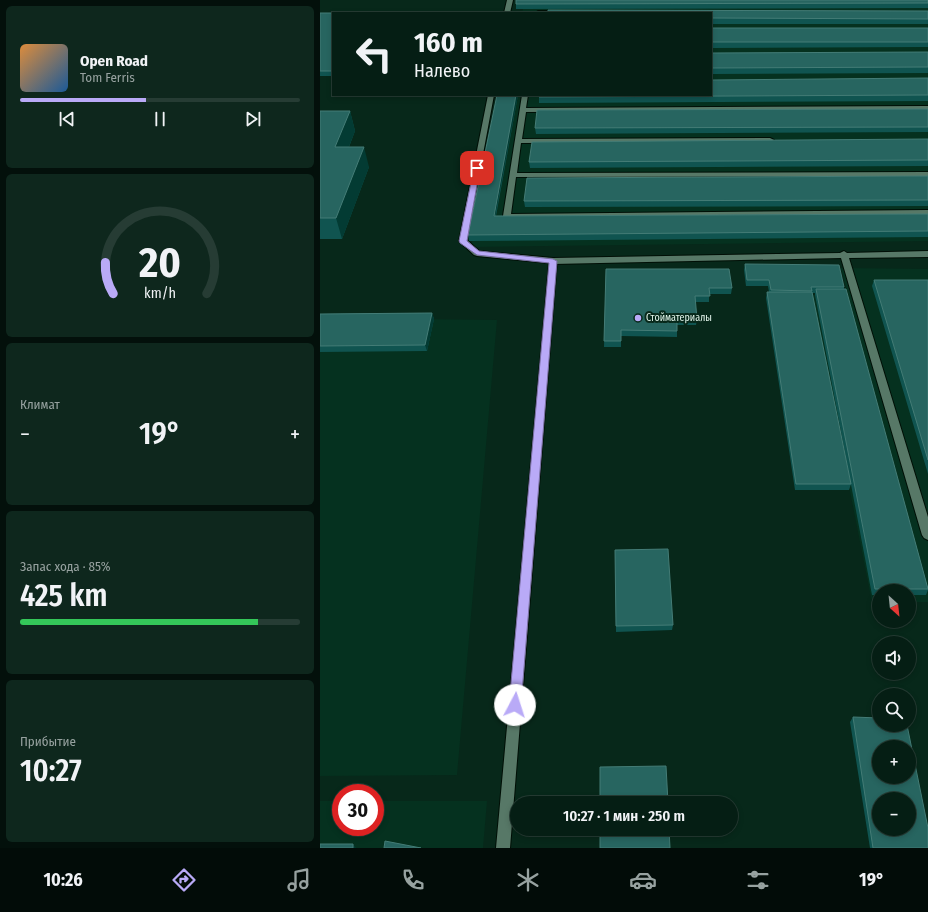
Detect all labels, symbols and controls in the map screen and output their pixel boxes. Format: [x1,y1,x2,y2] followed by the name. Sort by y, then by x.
[414,26,483,59] text: 160 m
[348,28,400,80] icon: left
[80,52,148,70] text: Open Road
[414,60,470,82] text: Налево
[80,70,135,85] text: Tom Ferris
[56,108,78,130] icon: previous
[149,108,171,130] icon: pause
[242,108,264,130] icon: next
[460,151,494,185] pin
[466,157,488,179] icon: arrive
[138,237,181,287] text: 20
[144,284,176,301] text: km/h
[646,312,712,324] place label: Стойматериалы
[633,313,643,323] marker: Стойматериалы
[20,397,60,412] text: Климат
[139,416,181,452] text: 19°
[20,421,30,448] text: −
[290,421,300,448] text: +
[20,559,110,574] text: Запас хода · 85%
[20,578,107,614] text: 425 km
[872,584,916,628] north arrow
[872,584,916,836] map controls
[872,636,916,680] button: sound
[494,684,536,726] position arrow
[872,688,916,732] button: search
[20,734,76,749] text: Прибытие
[872,740,916,784] button: +
[20,753,82,789] text: 10:27
[332,784,384,836] speed limit sign: 30
[872,792,916,836] button: −
[563,807,685,825] text: 10:27 · 1 мин · 250 m
[170,866,198,894] icon: directions
[285,866,313,894] icon: music
[399,866,427,894] icon: phone
[514,866,542,894] icon: climate
[629,866,657,894] icon: car
[744,866,772,894] icon: filters
[43,869,83,891] text: 10:26
[859,869,884,891] text: 19°

